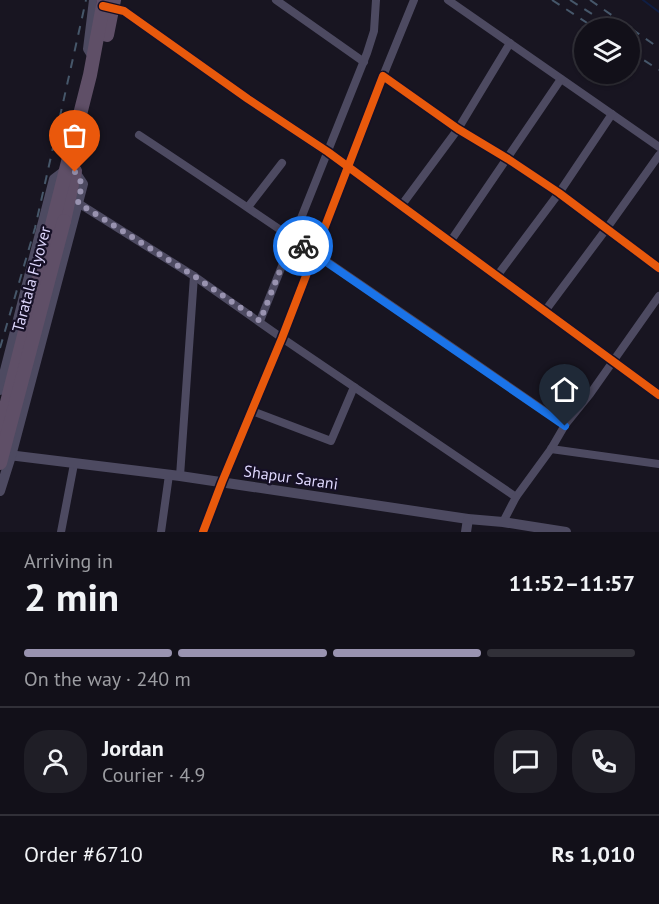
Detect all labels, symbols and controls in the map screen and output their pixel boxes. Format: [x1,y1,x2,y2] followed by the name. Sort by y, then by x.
[574,18,640,84] map controls
[574,18,640,84] button: layers
[49,110,100,172] pin
[58,119,91,152] icon: bag
[273,216,333,276] courier
[7,223,55,334] street label: Taratala Flyover
[287,230,320,263] icon: bike
[539,364,590,426] pin
[548,373,581,406] icon: home
[243,460,339,494] street label: Shapur Sarani
[24,548,113,574] text: Arriving in
[509,569,635,597] text: 11:52–11:57
[24,571,119,622] text: 2 min
[24,666,191,692] text: On the way · 240 m
[24,730,87,793] button: person
[494,730,557,793] button: chat
[572,730,635,793] button: phone
[102,734,164,762] text: Jordan
[102,762,205,788] text: Courier · 4.9
[24,840,143,868] text: Order #6710
[551,840,635,868] text: Rs 1,010

